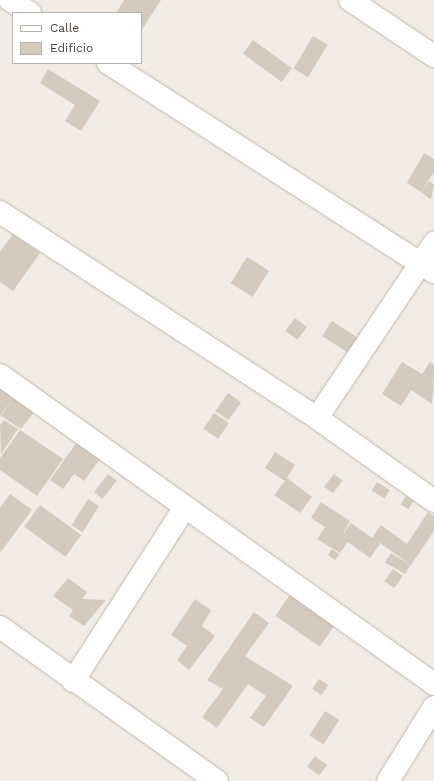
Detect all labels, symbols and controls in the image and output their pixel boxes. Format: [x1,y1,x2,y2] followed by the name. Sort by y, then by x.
[12,12,142,64] legend
[50,21,79,35] text: Calle
[50,41,93,55] text: Edificio

